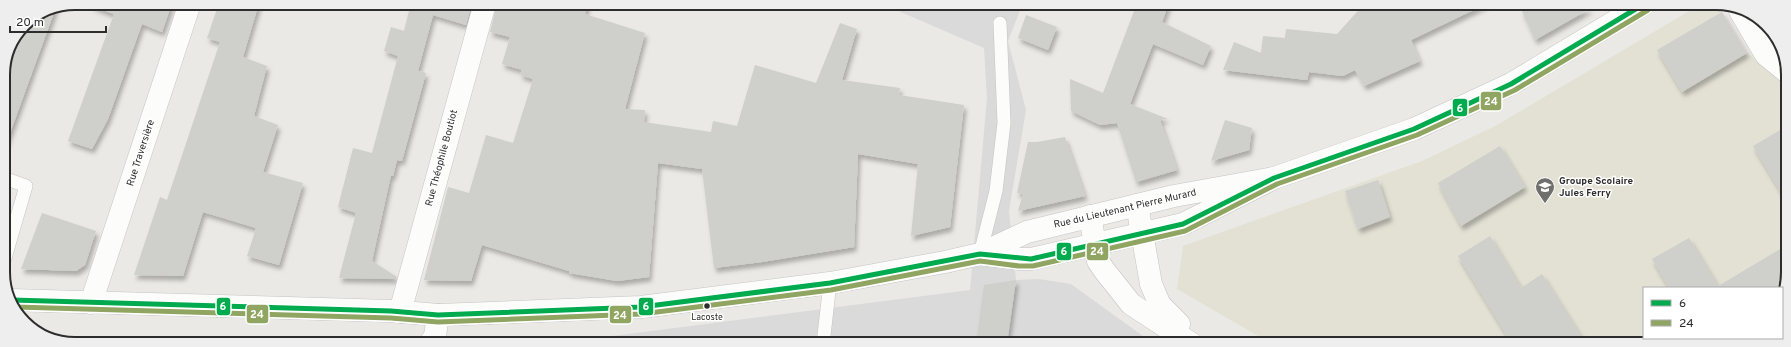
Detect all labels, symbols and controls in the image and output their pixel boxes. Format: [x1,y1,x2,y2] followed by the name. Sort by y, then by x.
[10,8,106,34] scale bar
[16,15,44,31] text: 20 m
[1480,91,1502,111] line badge: 24
[1484,95,1498,109] text: 24
[1452,98,1468,117] line badge: 6
[1457,102,1464,116] text: 6
[423,108,461,208] street label: Rue Théophile Boutiot
[124,118,158,188] street label: Rue Traversière
[1559,175,1633,200] place label: Groupe Scolaire Jules Ferry
[1534,176,1556,204] school or university icon: Groupe Scolaire Jules Ferry
[1052,186,1198,232] street label: Rue du Lieutenant Pierre Murard
[1056,242,1072,261] line badge: 6
[1086,242,1109,261] line badge: 24
[1061,245,1068,259] text: 6
[1090,245,1104,259] text: 24
[1643,287,1783,339] legend
[1679,296,1686,312] text: 6
[216,297,231,316] line badge: 6
[638,297,654,316] line badge: 6
[220,300,227,314] text: 6
[643,300,650,314] text: 6
[702,301,712,311] marker: Lacoste
[246,304,269,324] line badge: 24
[609,305,632,324] line badge: 24
[250,308,264,322] text: 24
[613,309,627,323] text: 24
[691,312,723,323] place label: Lacoste
[1679,316,1694,332] text: 24

